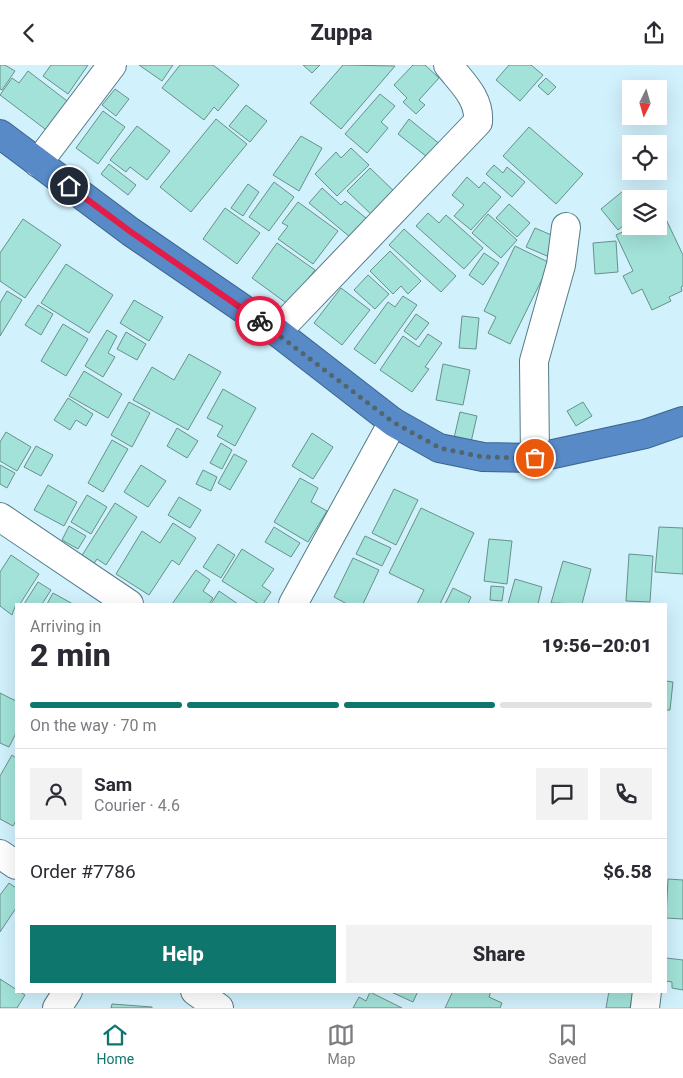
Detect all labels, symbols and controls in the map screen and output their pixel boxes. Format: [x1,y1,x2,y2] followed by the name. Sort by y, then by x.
[15,19,43,47] icon: back
[640,19,668,47] icon: share
[310,20,373,45] text: Zuppa
[622,80,668,125] north arrow
[622,80,667,235] map controls
[622,135,667,180] button: locate
[48,165,90,207] pin
[55,172,83,200] icon: home
[622,190,667,235] button: layers
[235,296,285,346] courier
[246,307,274,335] icon: bike
[514,437,556,479] pin
[521,444,549,472] icon: bag
[30,617,101,636] text: Arriving in
[541,634,652,657] text: 19:56–20:01
[30,636,111,674] text: 2 min
[30,716,157,735] text: On the way · 70 m
[30,768,82,820] button: person
[536,768,588,820] button: chat
[600,768,652,820] button: phone
[94,773,132,796] text: Sam
[94,796,180,815] text: Courier · 4.6
[30,860,136,883] text: Order #7786
[603,860,652,883] text: $6.58
[30,925,336,983] button: Help
[346,925,652,983] button: Share
[97,1021,134,1067] tab: Home
[327,1021,355,1067] tab: Map
[549,1021,586,1067] tab: Saved

